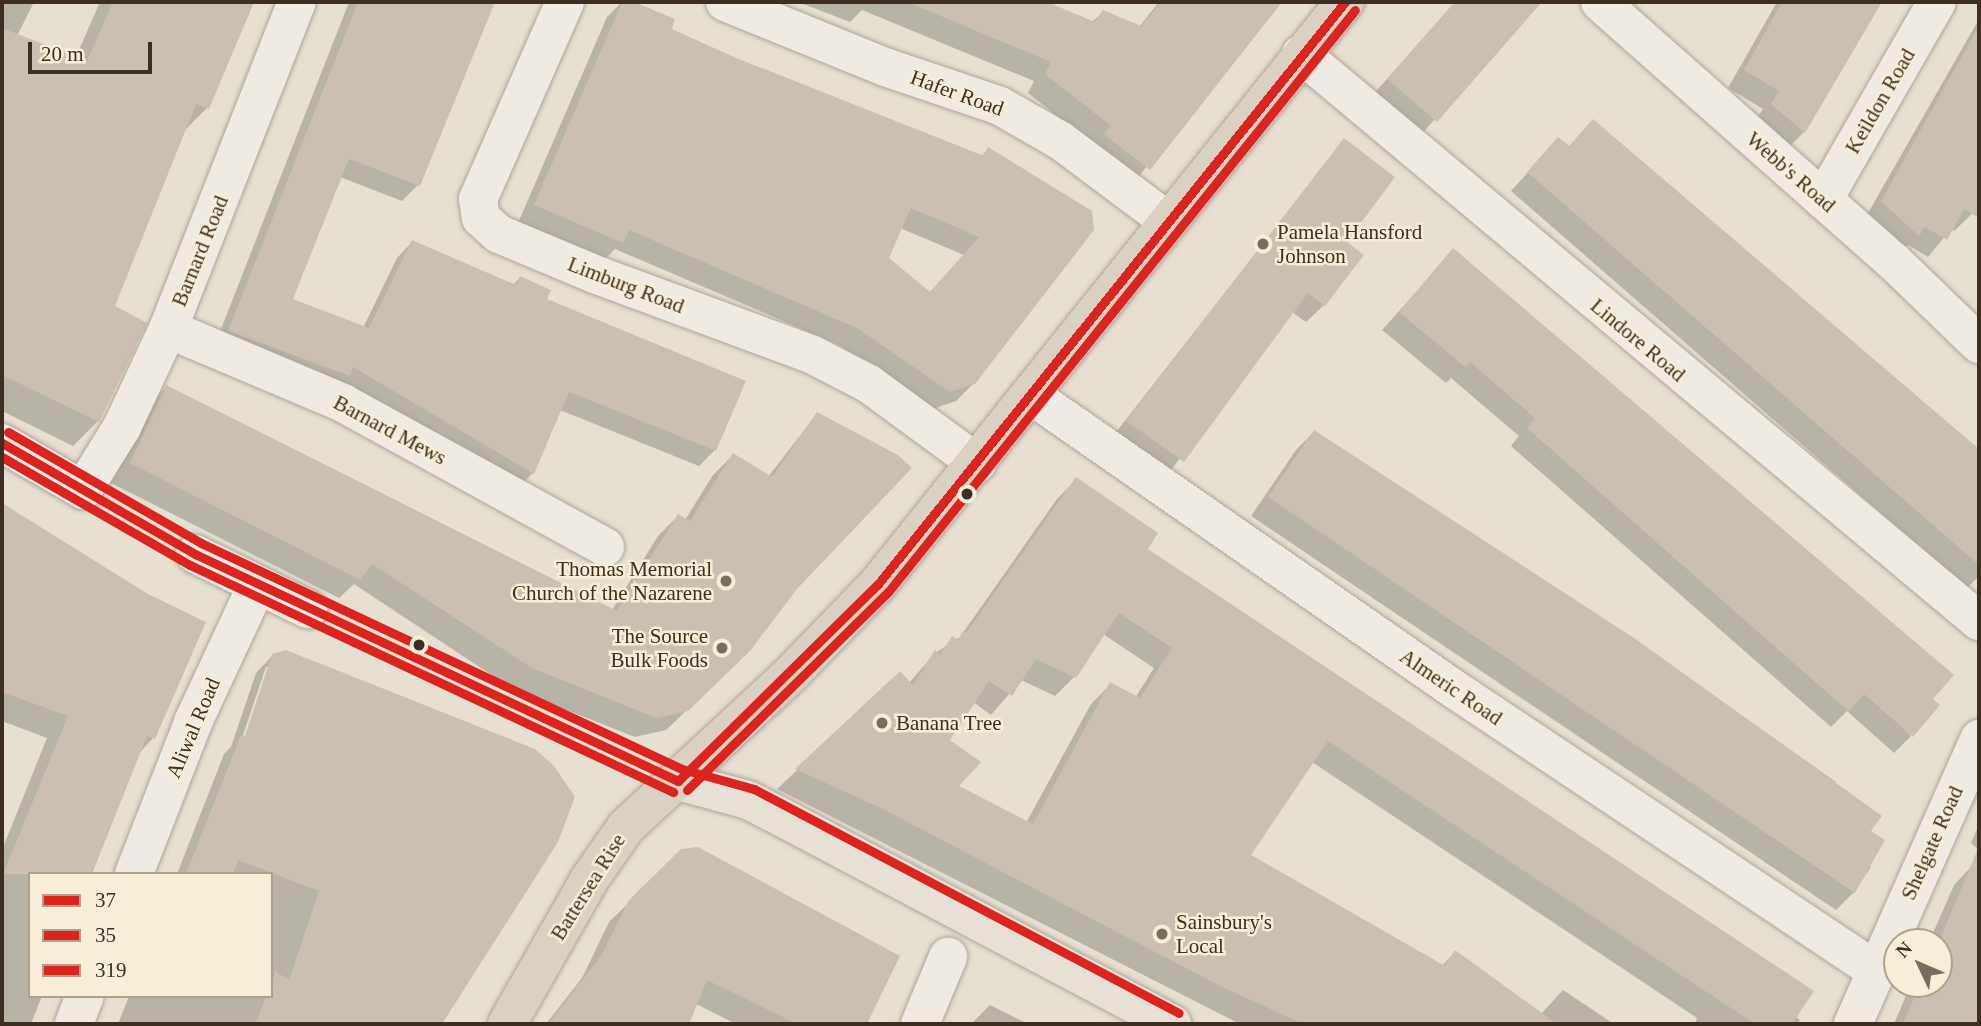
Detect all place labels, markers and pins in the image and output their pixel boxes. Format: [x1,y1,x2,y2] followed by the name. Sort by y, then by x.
[1277,219,1422,269] place label: Pamela Hansford Johnson
[1255,236,1271,252] marker: Pamela Hansford Johnson
[960,487,974,501] unlabelled marker
[512,556,712,606] place label: Thomas Memorial Church of the Nazarene
[718,573,734,589] marker: Thomas Memorial Church of the Nazarene
[611,623,708,673] place label: The Source Bulk Foods
[412,638,426,652] unlabelled marker
[714,640,730,656] marker: The Source Bulk Foods
[896,710,1002,736] place label: Banana Tree
[874,715,890,731] marker: Banana Tree
[1176,909,1272,959] place label: Sainsbury's Local
[1154,926,1170,942] marker: Sainsbury's Local

